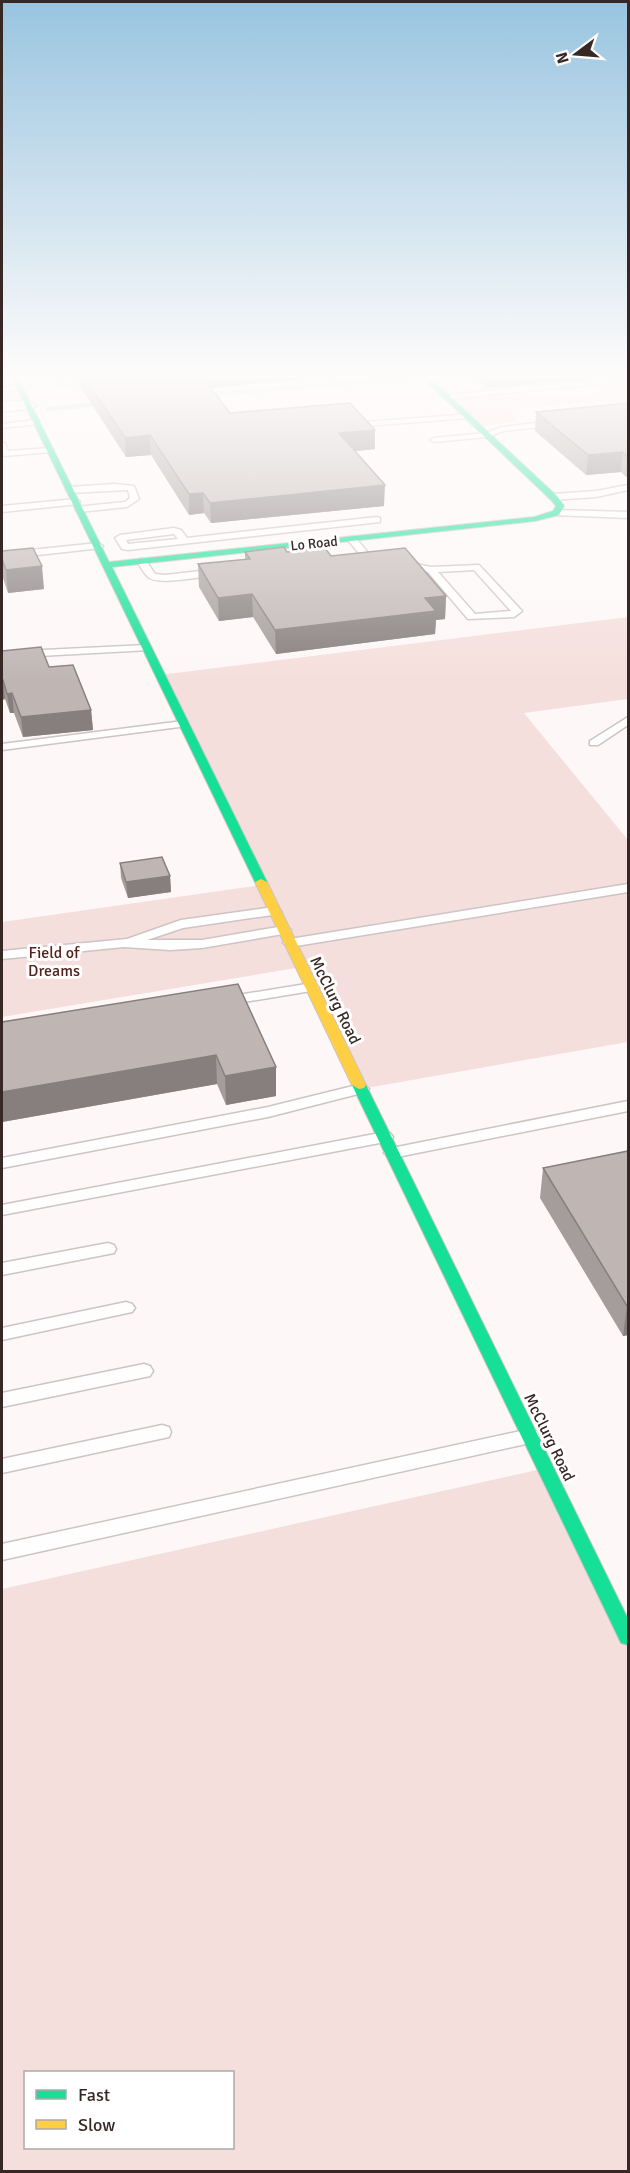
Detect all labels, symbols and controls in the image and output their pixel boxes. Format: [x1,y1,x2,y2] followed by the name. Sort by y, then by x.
[546,24,606,84] north arrow
[551,50,574,66] text: N
[290,533,338,554] street label: Lo Road
[28,943,80,981] park label: Field of Dreams
[305,953,365,1048] street label: McClurg Road
[519,1390,579,1485] street label: McClurg Road
[24,2071,234,2149] legend
[78,2084,110,2106] text: Fast
[78,2114,115,2136] text: Slow

